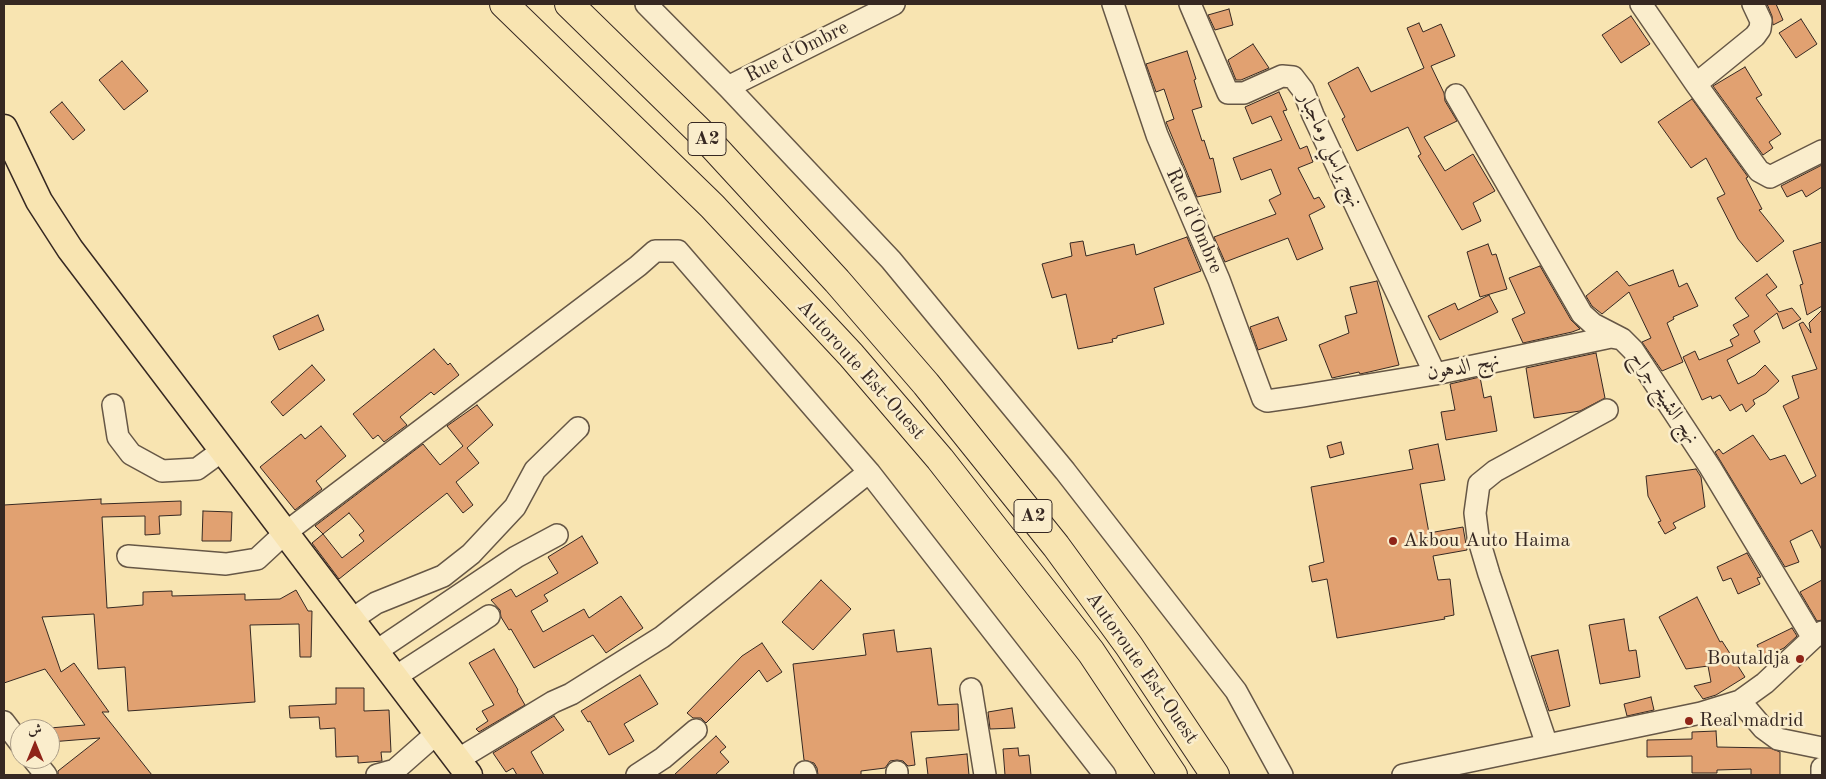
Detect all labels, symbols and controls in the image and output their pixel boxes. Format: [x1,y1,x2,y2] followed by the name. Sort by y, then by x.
[741,16,853,88] street label: Rue d'Ombre
[1293,89,1367,211] street label: نهج براسلي وماجبار
[688,122,726,156] road number: A2
[1160,165,1228,277] street label: Rue d'Ombre
[792,295,930,445] street label: Autoroute Est-Ouest
[1624,347,1704,449] street label: نهج الشيخ جراح
[1425,348,1501,386] street label: نهج الدهون
[1014,500,1052,532] road number: A2
[1403,529,1570,553] place label: Akbou Auto Haima
[1387,535,1399,547] marker: Akbou Auto Haima
[1081,587,1203,749] street label: Autoroute Est-Ouest
[1707,647,1790,671] place label: Boutaldja
[1794,653,1806,665] marker: Boutaldja
[1699,709,1804,733] place label: Real madrid
[1683,715,1695,727] marker: Real madrid
[10,719,60,769] north arrow
[28,723,42,737] text: ش

